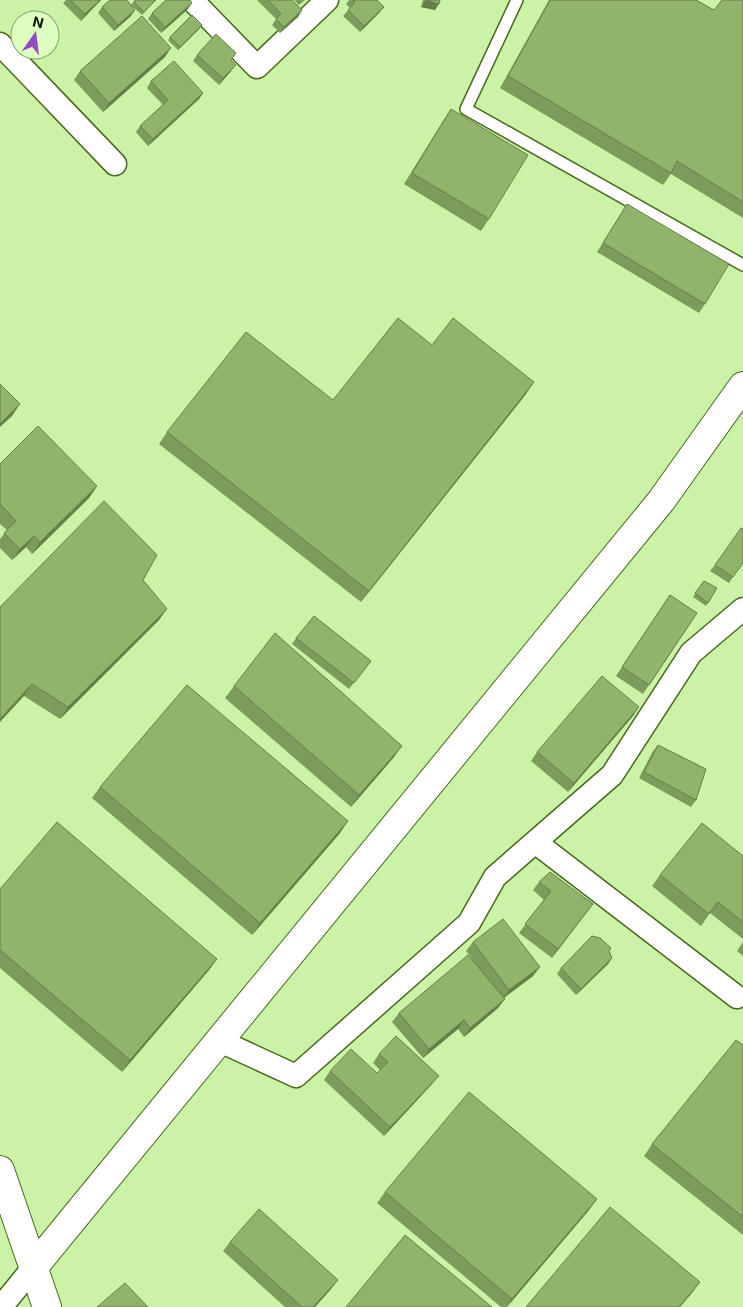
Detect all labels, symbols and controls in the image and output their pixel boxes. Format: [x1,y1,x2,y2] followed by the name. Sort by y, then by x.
[10,10,60,60] north arrow
[31,12,45,31] text: N

